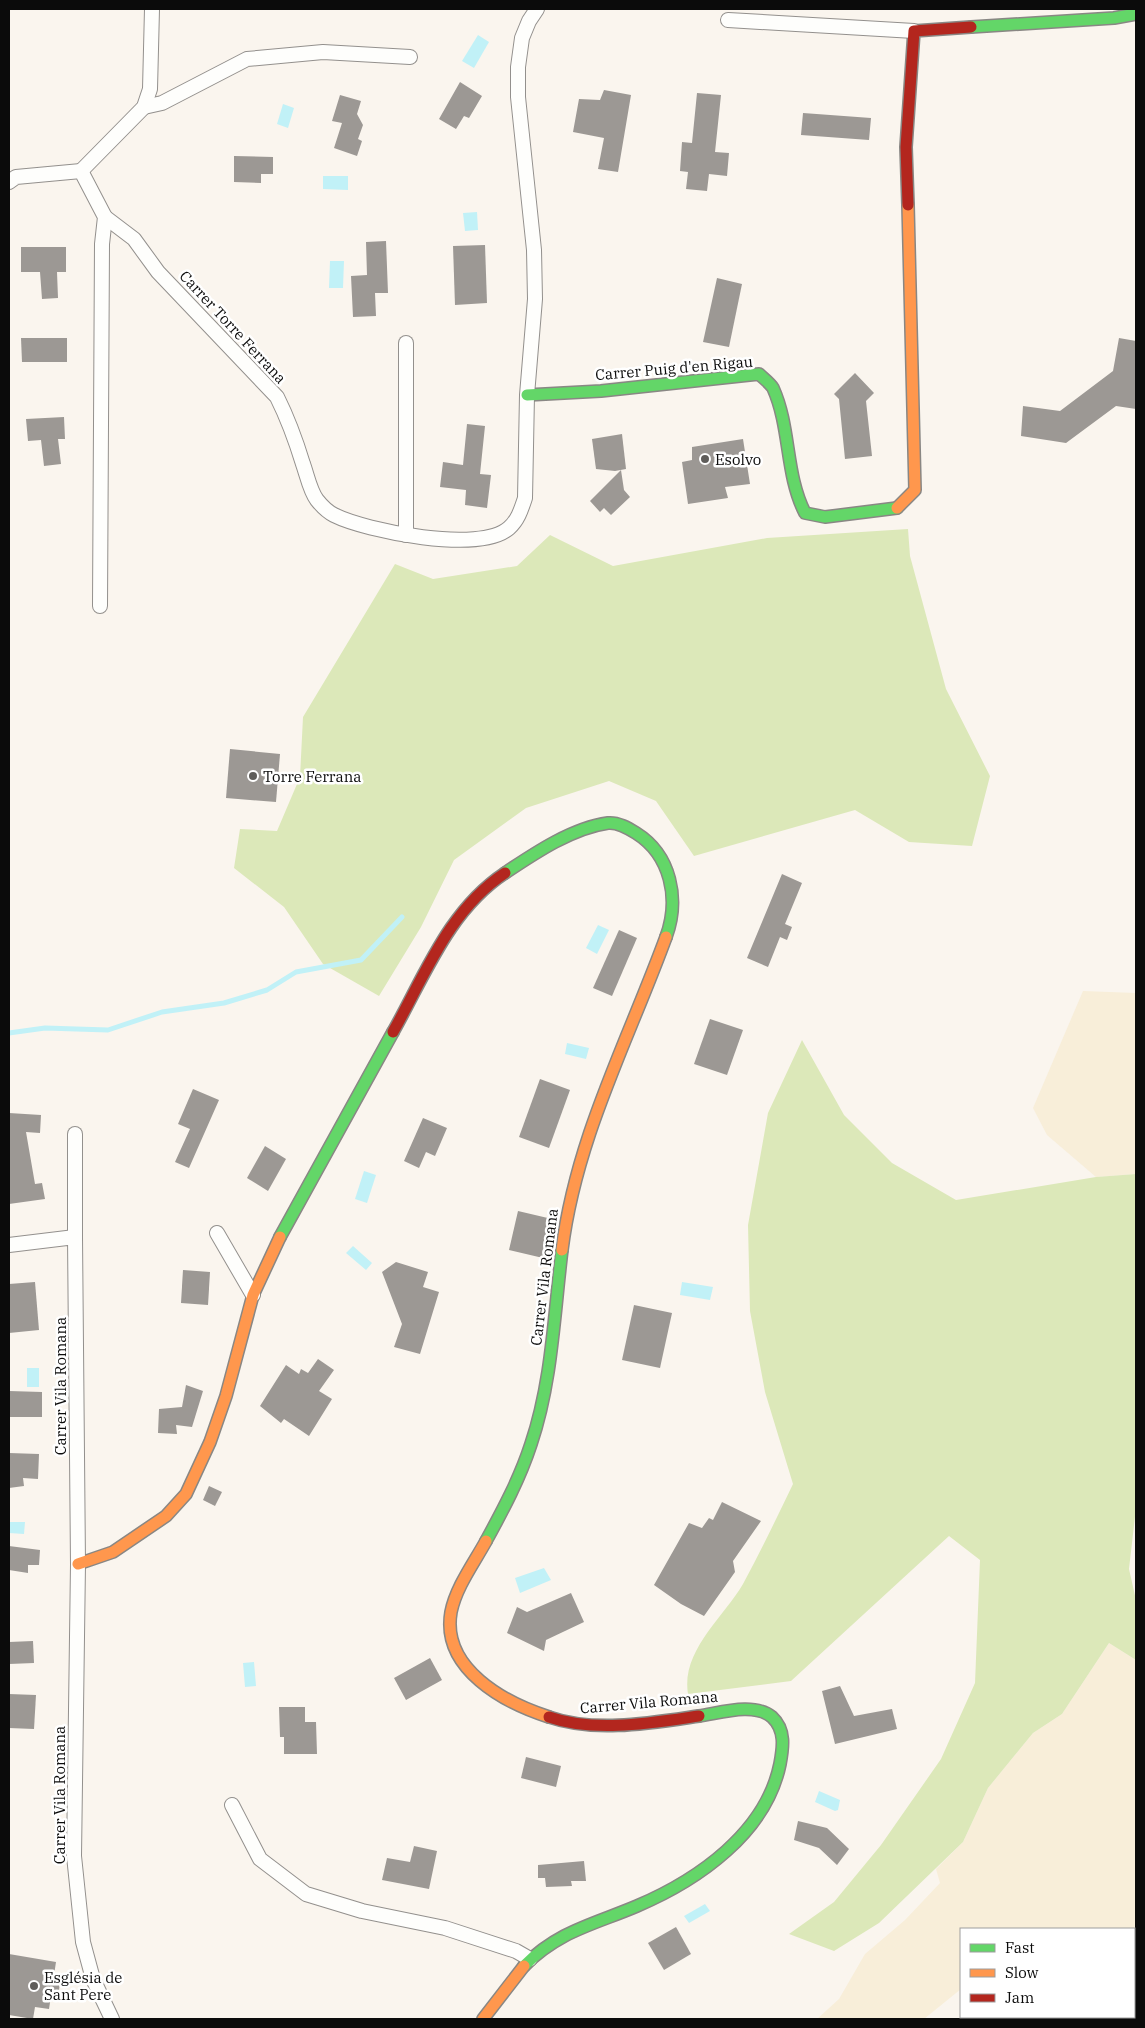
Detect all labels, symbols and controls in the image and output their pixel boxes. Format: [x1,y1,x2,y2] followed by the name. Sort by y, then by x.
[176,267,290,387] street label: Carrer Torre Ferrana
[594,352,754,384] street label: Carrer Puig d'en Rigau
[715,450,761,469] place label: Esolvo
[699,453,711,465] marker: Esolvo
[263,767,361,786] place label: Torre Ferrana
[247,770,259,782] marker: Torre Ferrana
[526,1207,562,1347] street label: Carrer Vila Romana
[51,1317,70,1455] street label: Carrer Vila Romana
[579,1687,719,1717] street label: Carrer Vila Romana
[50,1726,69,1864] street label: Carrer Vila Romana
[960,1928,1135,2018] legend
[1005,1938,1035,1957] text: Fast
[1005,1963,1039,1982] text: Slow
[44,1968,122,2004] place label: Església de Sant Pere
[28,1980,40,1992] marker: Església de Sant Pere
[1005,1988,1034,2007] text: Jam

